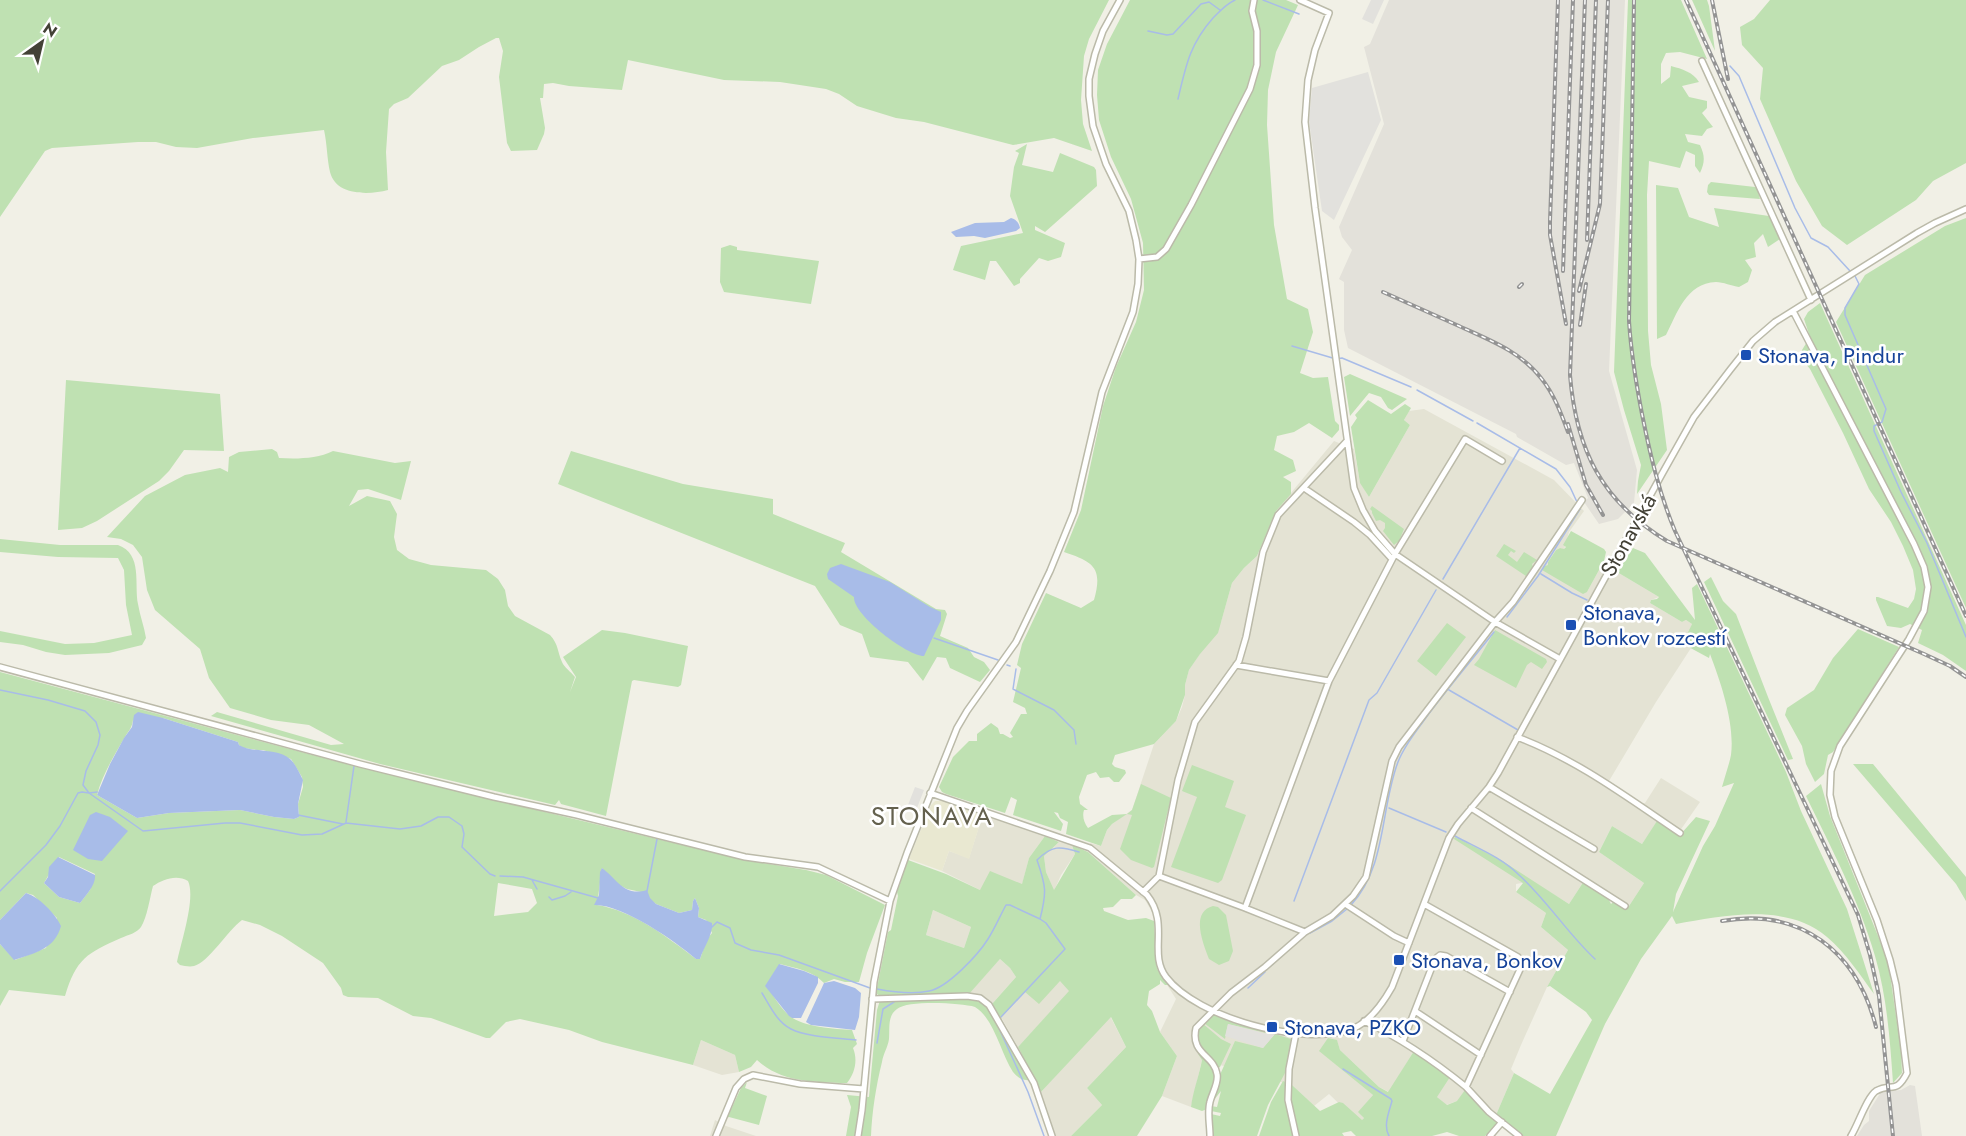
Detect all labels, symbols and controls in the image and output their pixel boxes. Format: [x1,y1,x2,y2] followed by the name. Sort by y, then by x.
[12,12,72,72] north arrow
[38,17,62,43] text: N
[1758,339,1904,371] place label: Stonava, Pindur
[1739,348,1753,362] marker: Stonava, Pindur
[1592,488,1664,582] street label: Stonavská
[1583,596,1728,653] place label: Stonava, Bonkov rozcestí
[1564,618,1578,632] marker: Stonava, Bonkov rozcestí
[871,797,993,835] district label: STONAVA
[1411,944,1563,976] place label: Stonava, Bonkov
[1392,953,1406,967] marker: Stonava, Bonkov
[1284,1011,1421,1043] place label: Stonava, PZKO
[1265,1020,1279,1034] marker: Stonava, PZKO

